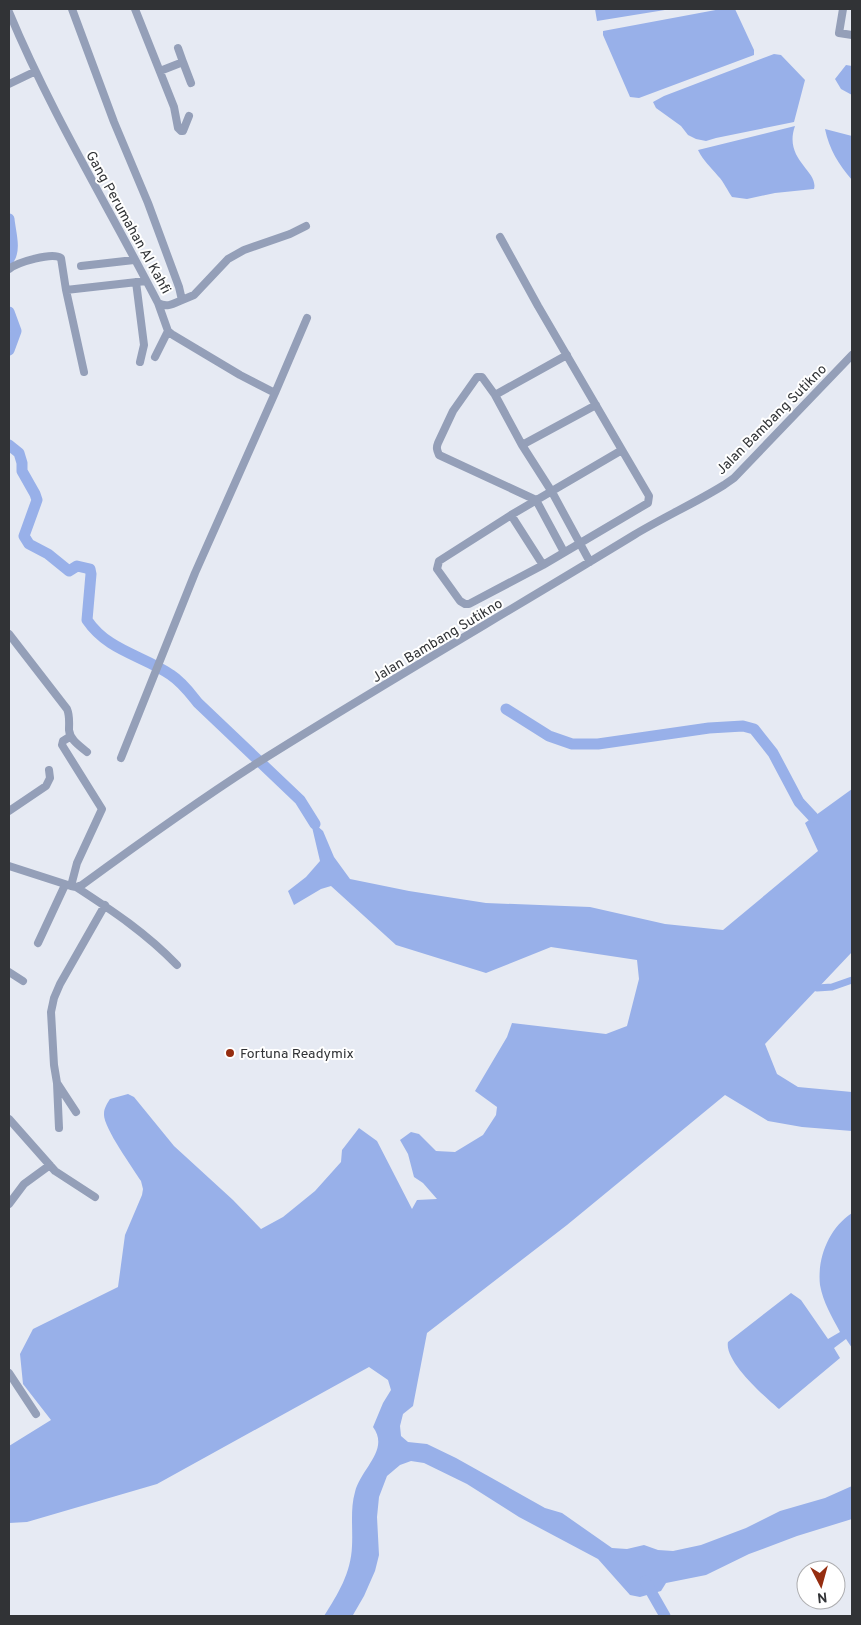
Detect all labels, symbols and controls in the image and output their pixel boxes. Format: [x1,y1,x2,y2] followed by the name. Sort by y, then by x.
[81,148,174,297] street label: Gang Perumahan Al Kahfi
[713,361,831,479] street label: Jalan Bambang Sutikno
[369,595,506,687] street label: Jalan Bambang Sutikno
[240,1046,354,1063] place label: Fortuna Readymix
[224,1047,236,1059] marker: Fortuna Readymix
[796,1560,846,1610] north arrow
[816,1587,828,1605] text: N

